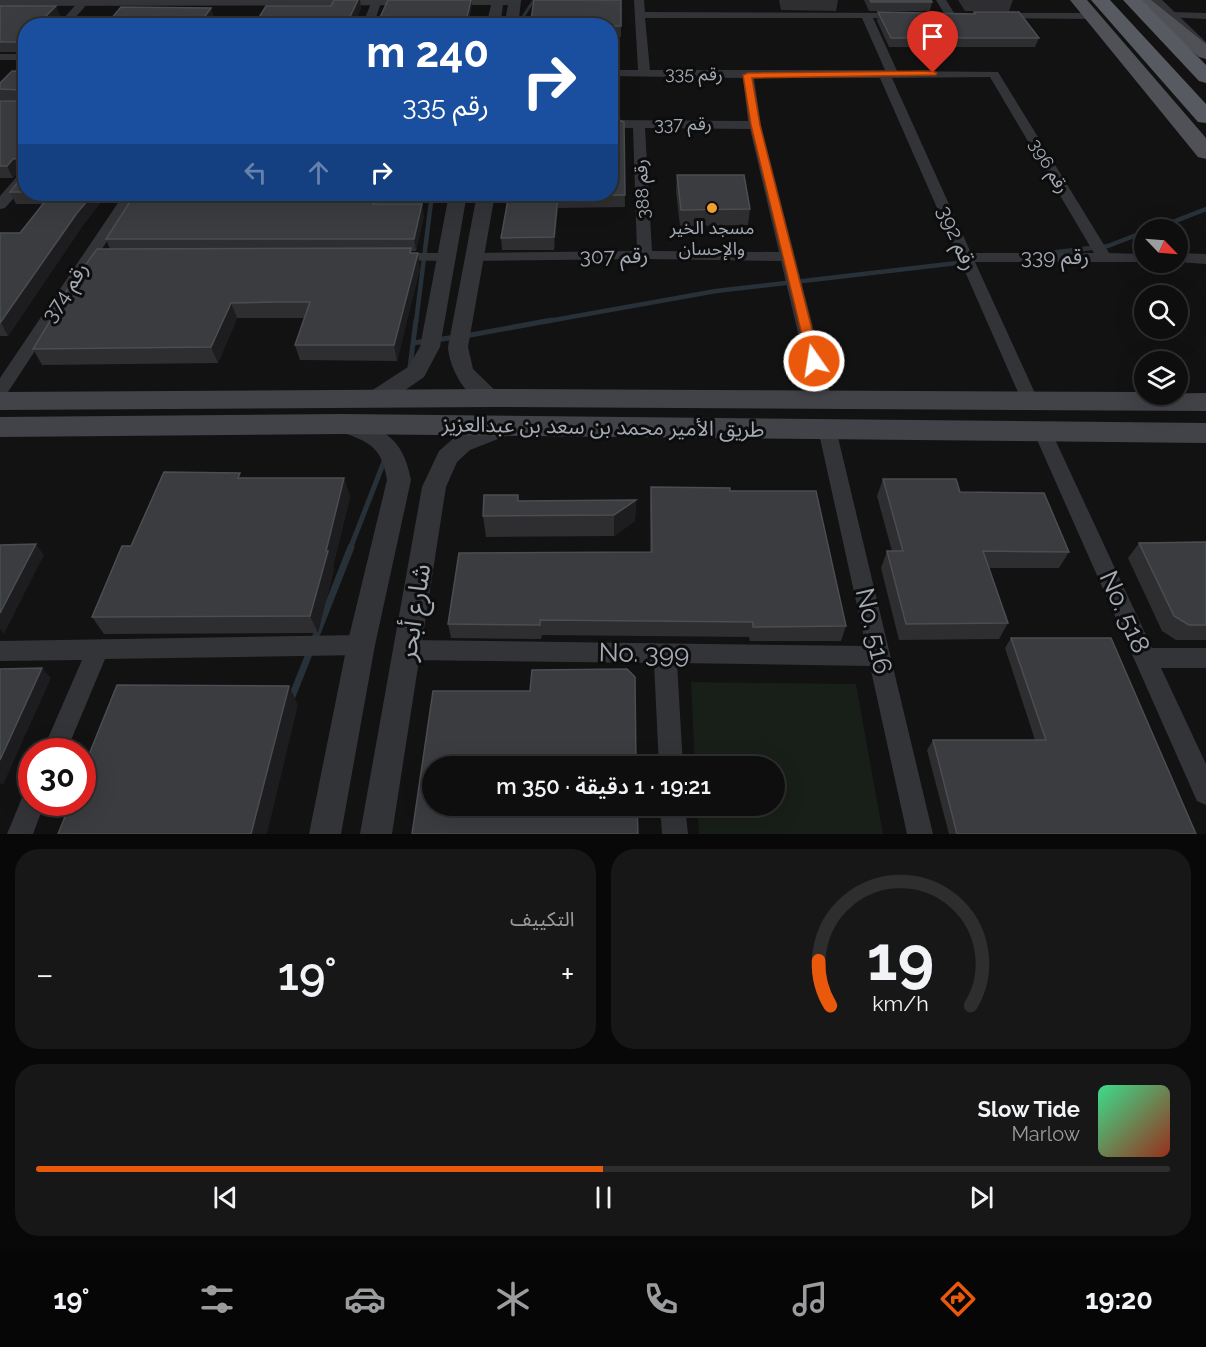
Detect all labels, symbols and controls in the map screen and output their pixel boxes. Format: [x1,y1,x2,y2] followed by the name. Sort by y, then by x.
[907,11,958,73] pin
[916,20,949,53] icon: arrive
[366,28,489,77] text: 240 m
[510,42,588,120] icon: right
[665,62,723,88] street label: رقم 335
[402,90,489,121] text: رقم 335
[654,113,712,137] street label: رقم 337
[1022,135,1074,198] street label: رقم 396
[239,156,272,189] icon: left
[302,156,335,189] icon: ahead
[365,156,398,189] icon: right
[629,158,657,219] street label: رقم 388
[705,201,719,215] marker: مسجد الخير والإحسان
[929,202,983,275] street label: رقم 392
[669,217,754,261] place label: مسجد الخير والإحسان
[1134,219,1188,273] north arrow
[1134,219,1188,405] map controls
[579,242,649,272] street label: رقم 307
[1021,244,1089,272] street label: رقم 339
[36,257,96,328] street label: رقم 374
[1134,285,1188,339] button: search
[782,329,846,393] position arrow
[1134,351,1188,405] button: layers
[441,411,764,443] street label: طريق الأمير محمد بن سعد بن عبدالعزيز
[390,561,440,664] street label: شارع أبحر
[1094,566,1156,658] street label: No. 518
[850,585,898,677] street label: No. 516
[598,637,690,669] street label: No. 399
[18,738,96,816] speed limit sign: 30
[496,773,711,799] text: 19:21 · 1 دقيقة · 350 m
[510,907,575,931] text: التكييف
[867,921,935,995] text: 19
[278,948,337,1001] text: 19°
[36,955,54,994] text: −
[561,955,574,994] text: +
[872,991,929,1016] text: km/h
[978,1096,1080,1122] text: Slow Tide
[1011,1122,1080,1146] text: Marlow
[209,1181,242,1214] icon: previous
[587,1181,620,1214] icon: pause
[965,1181,998,1214] icon: next
[196,1278,238,1320] icon: filters
[344,1278,386,1320] icon: car
[492,1278,534,1320] icon: climate
[640,1278,682,1320] icon: phone
[789,1278,831,1320] icon: music
[937,1278,979,1320] icon: directions
[53,1284,89,1315] text: 19°
[1085,1284,1153,1315] text: 19:20

